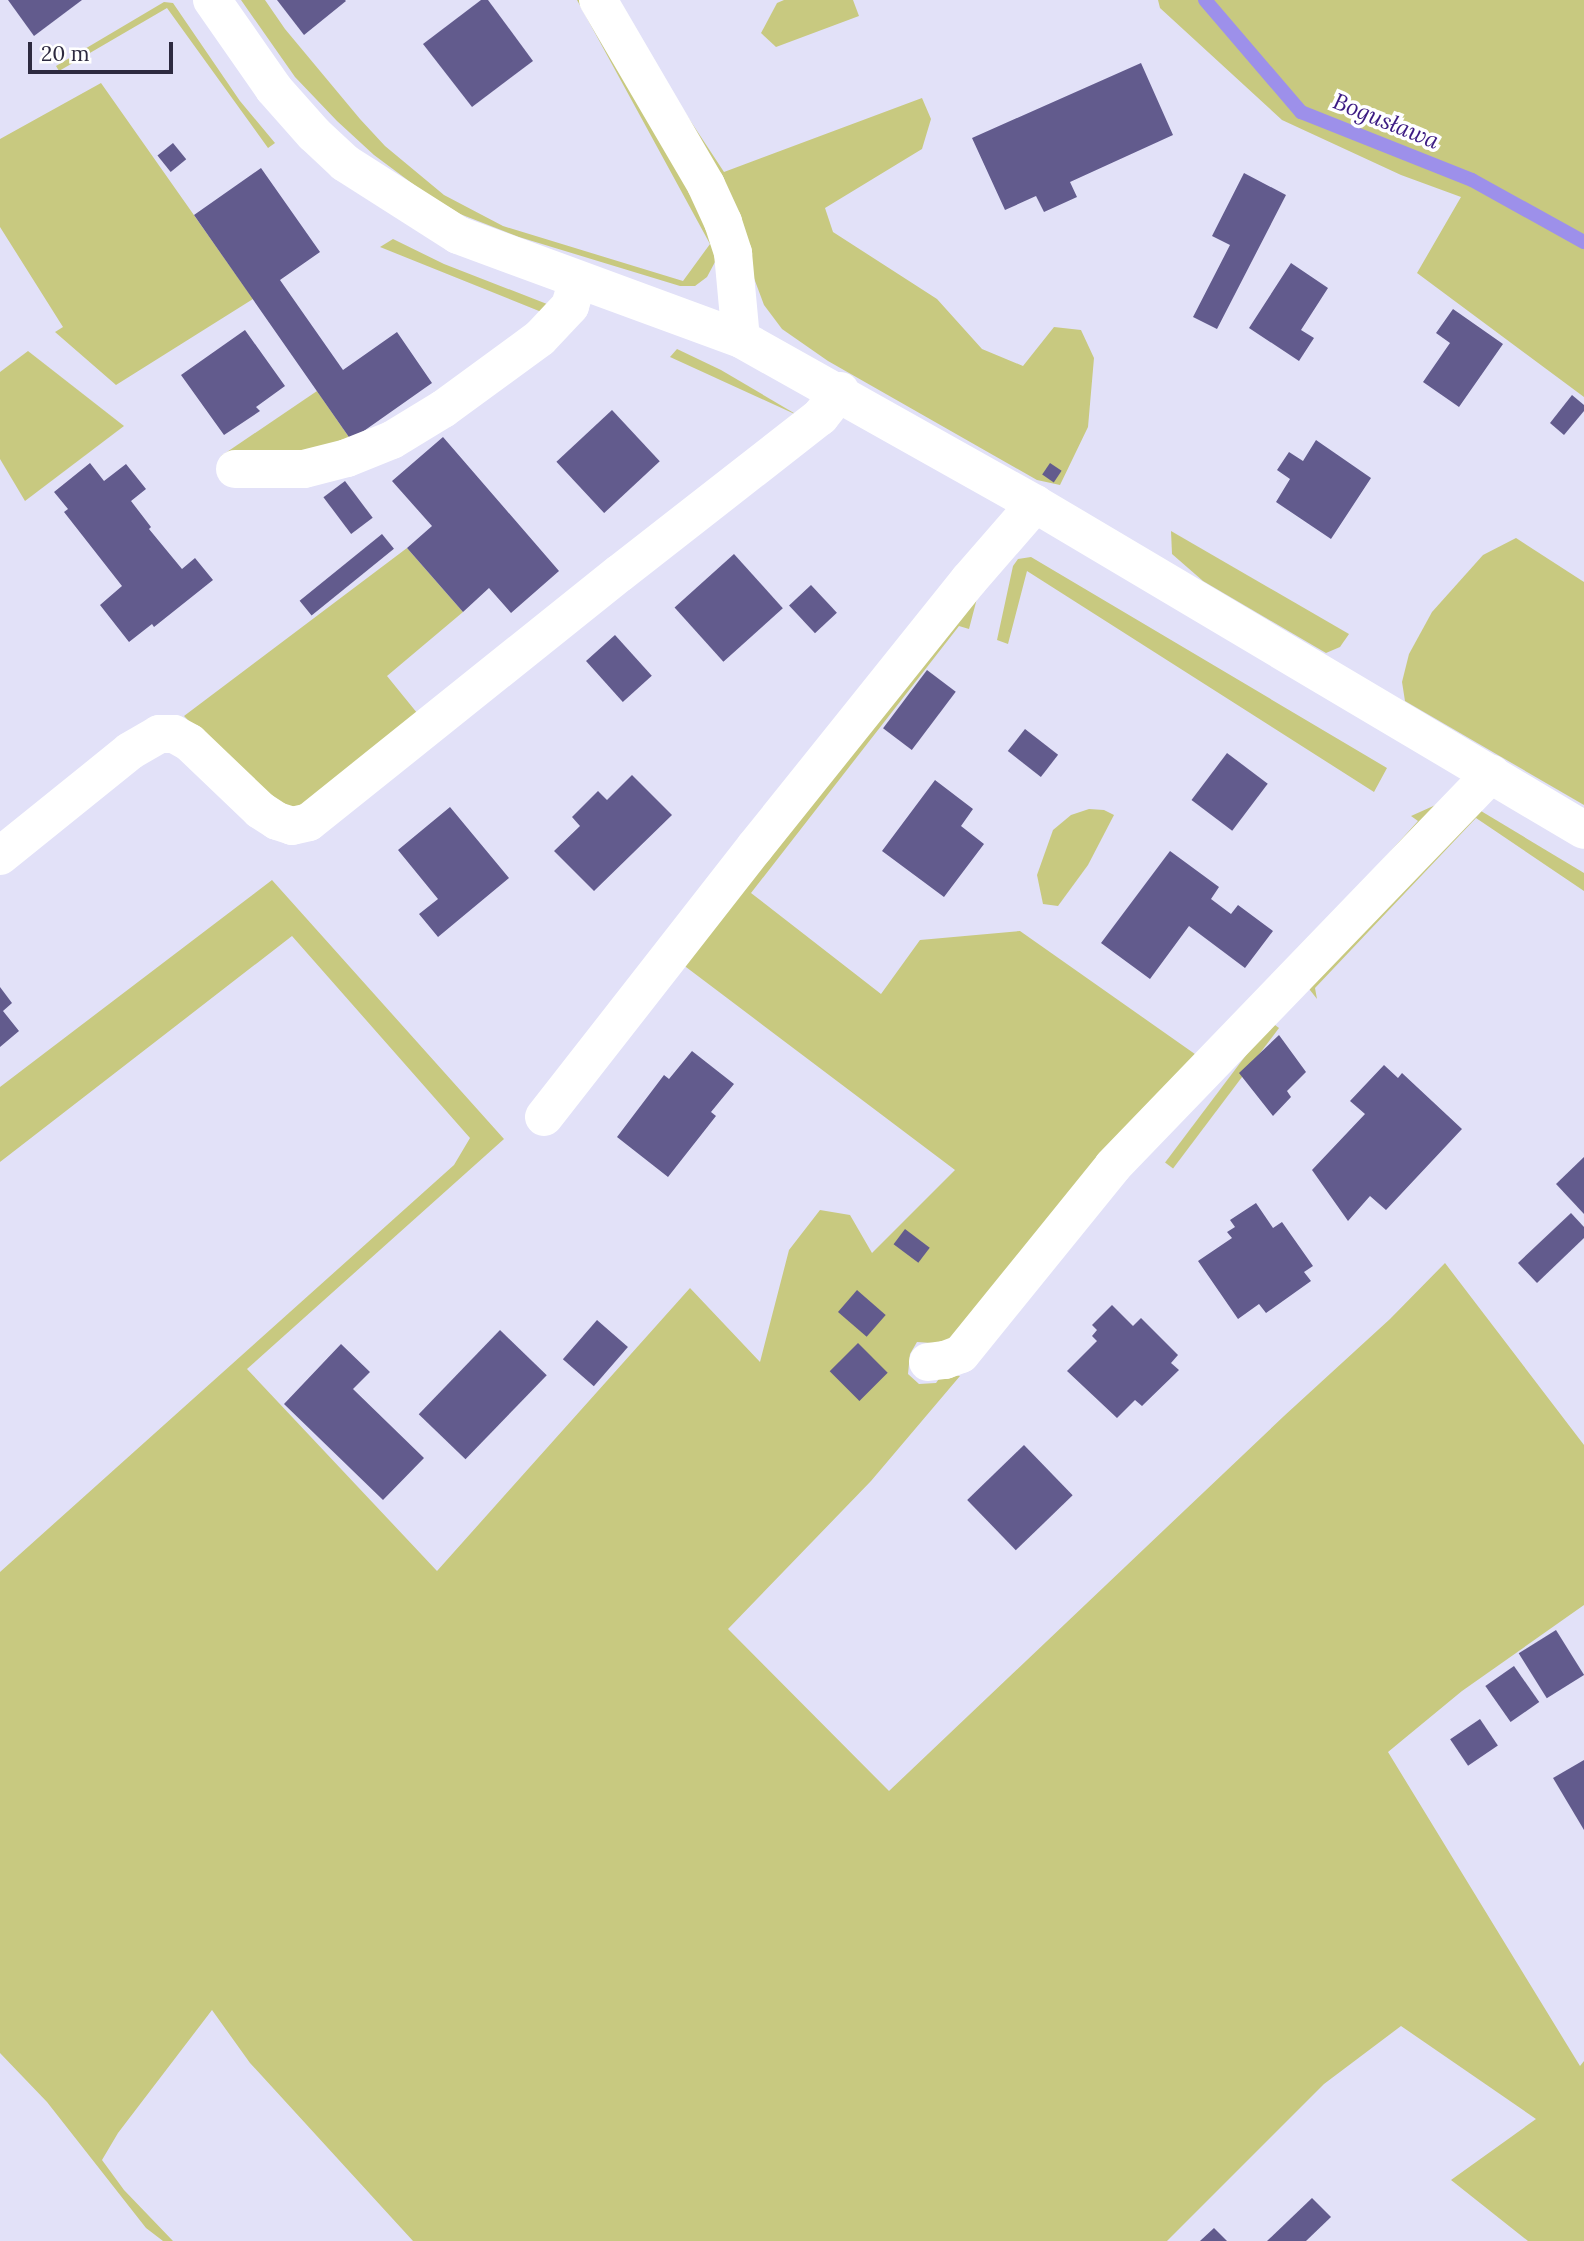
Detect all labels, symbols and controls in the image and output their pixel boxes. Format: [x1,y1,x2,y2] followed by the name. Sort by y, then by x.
[32,28,177,72] scale bar
[41,40,90,67] text: 20 m
[1329,87,1443,155] water label: Bogusława

